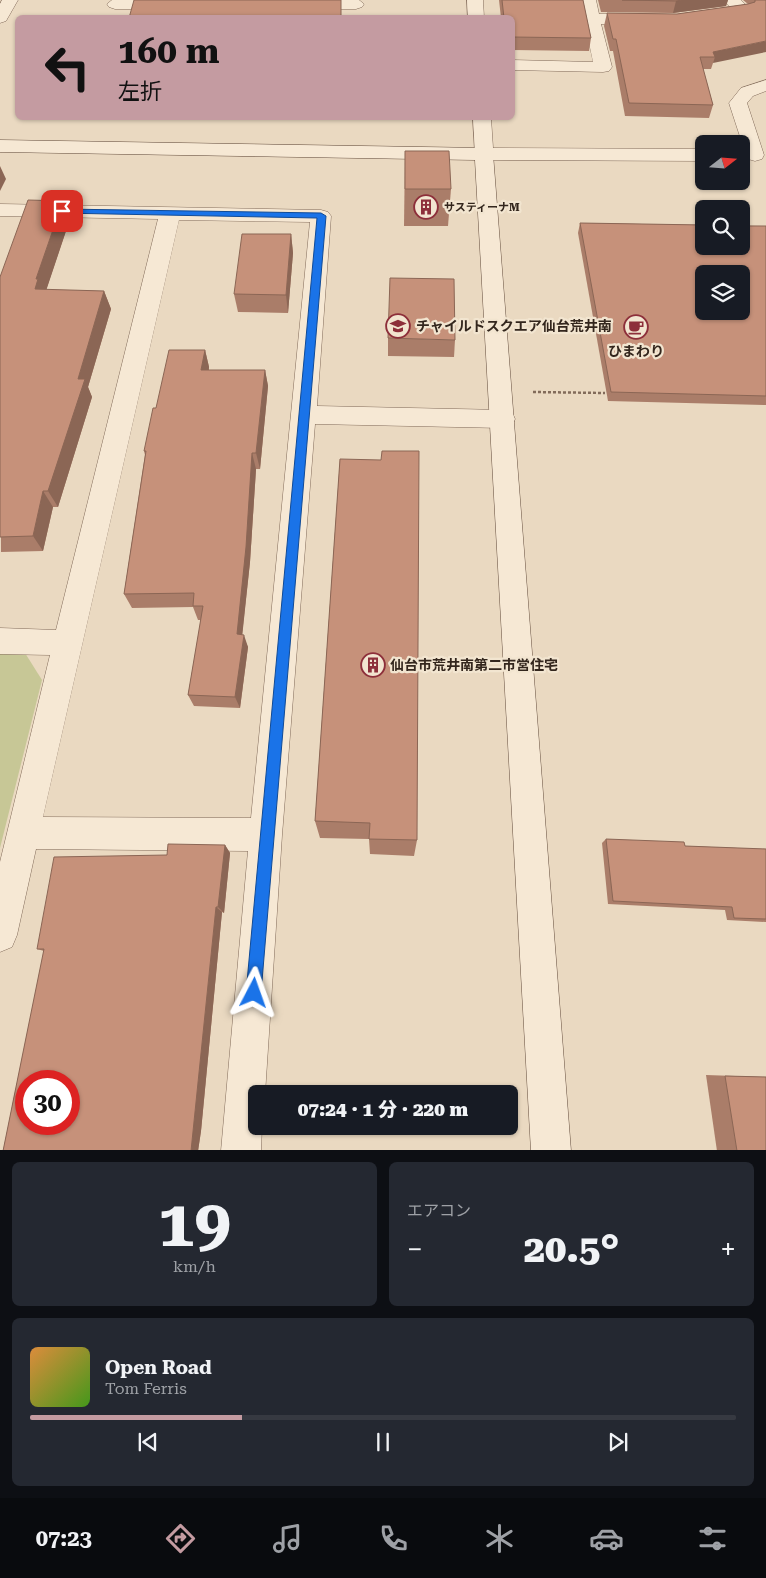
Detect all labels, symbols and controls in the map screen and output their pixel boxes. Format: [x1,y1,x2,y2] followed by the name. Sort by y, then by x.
[118,31,219,72] text: 160 m
[35,35,100,100] icon: left
[118,79,162,104] text: 左折
[695,135,750,190] north arrow
[695,135,750,320] map controls
[41,190,83,232] pin
[413,194,439,220] building icon: サスティーナM
[48,197,76,225] icon: arrive
[695,200,750,255] button: search
[444,201,520,214] place label: サスティーナM
[695,265,750,320] button: layers
[385,313,411,339] school or university icon: チャイルドスクエア仙台荒井南
[623,314,649,340] cafe icon: ひまわり
[416,318,612,334] place label: チャイルドスクエア仙台荒井南
[608,343,664,359] place label: ひまわり
[360,652,386,678] building icon: 仙台市荒井南第二市営住宅
[390,657,558,673] place label: 仙台市荒井南第二市営住宅
[227,966,279,1018] position arrow
[15,1070,80,1135] speed limit sign: 30
[298,1098,468,1121] text: 07:24 · 1 分 · 220 m
[158,1186,231,1262] text: 19
[407,1201,471,1220] text: エアコン
[524,1227,619,1271] text: 20.5°
[407,1233,423,1266] text: −
[720,1233,736,1266] text: +
[173,1257,216,1276] text: km/h
[105,1356,212,1379] text: Open Road
[105,1379,187,1398] text: Tom Ferris
[134,1428,162,1456] icon: previous
[369,1428,397,1456] icon: pause
[604,1428,632,1456] icon: next
[163,1521,198,1556] icon: directions
[270,1521,305,1556] icon: music
[376,1521,411,1556] icon: phone
[482,1521,517,1556] icon: climate
[589,1521,624,1556] icon: car
[695,1521,730,1556] icon: filters
[36,1526,92,1551] text: 07:23

